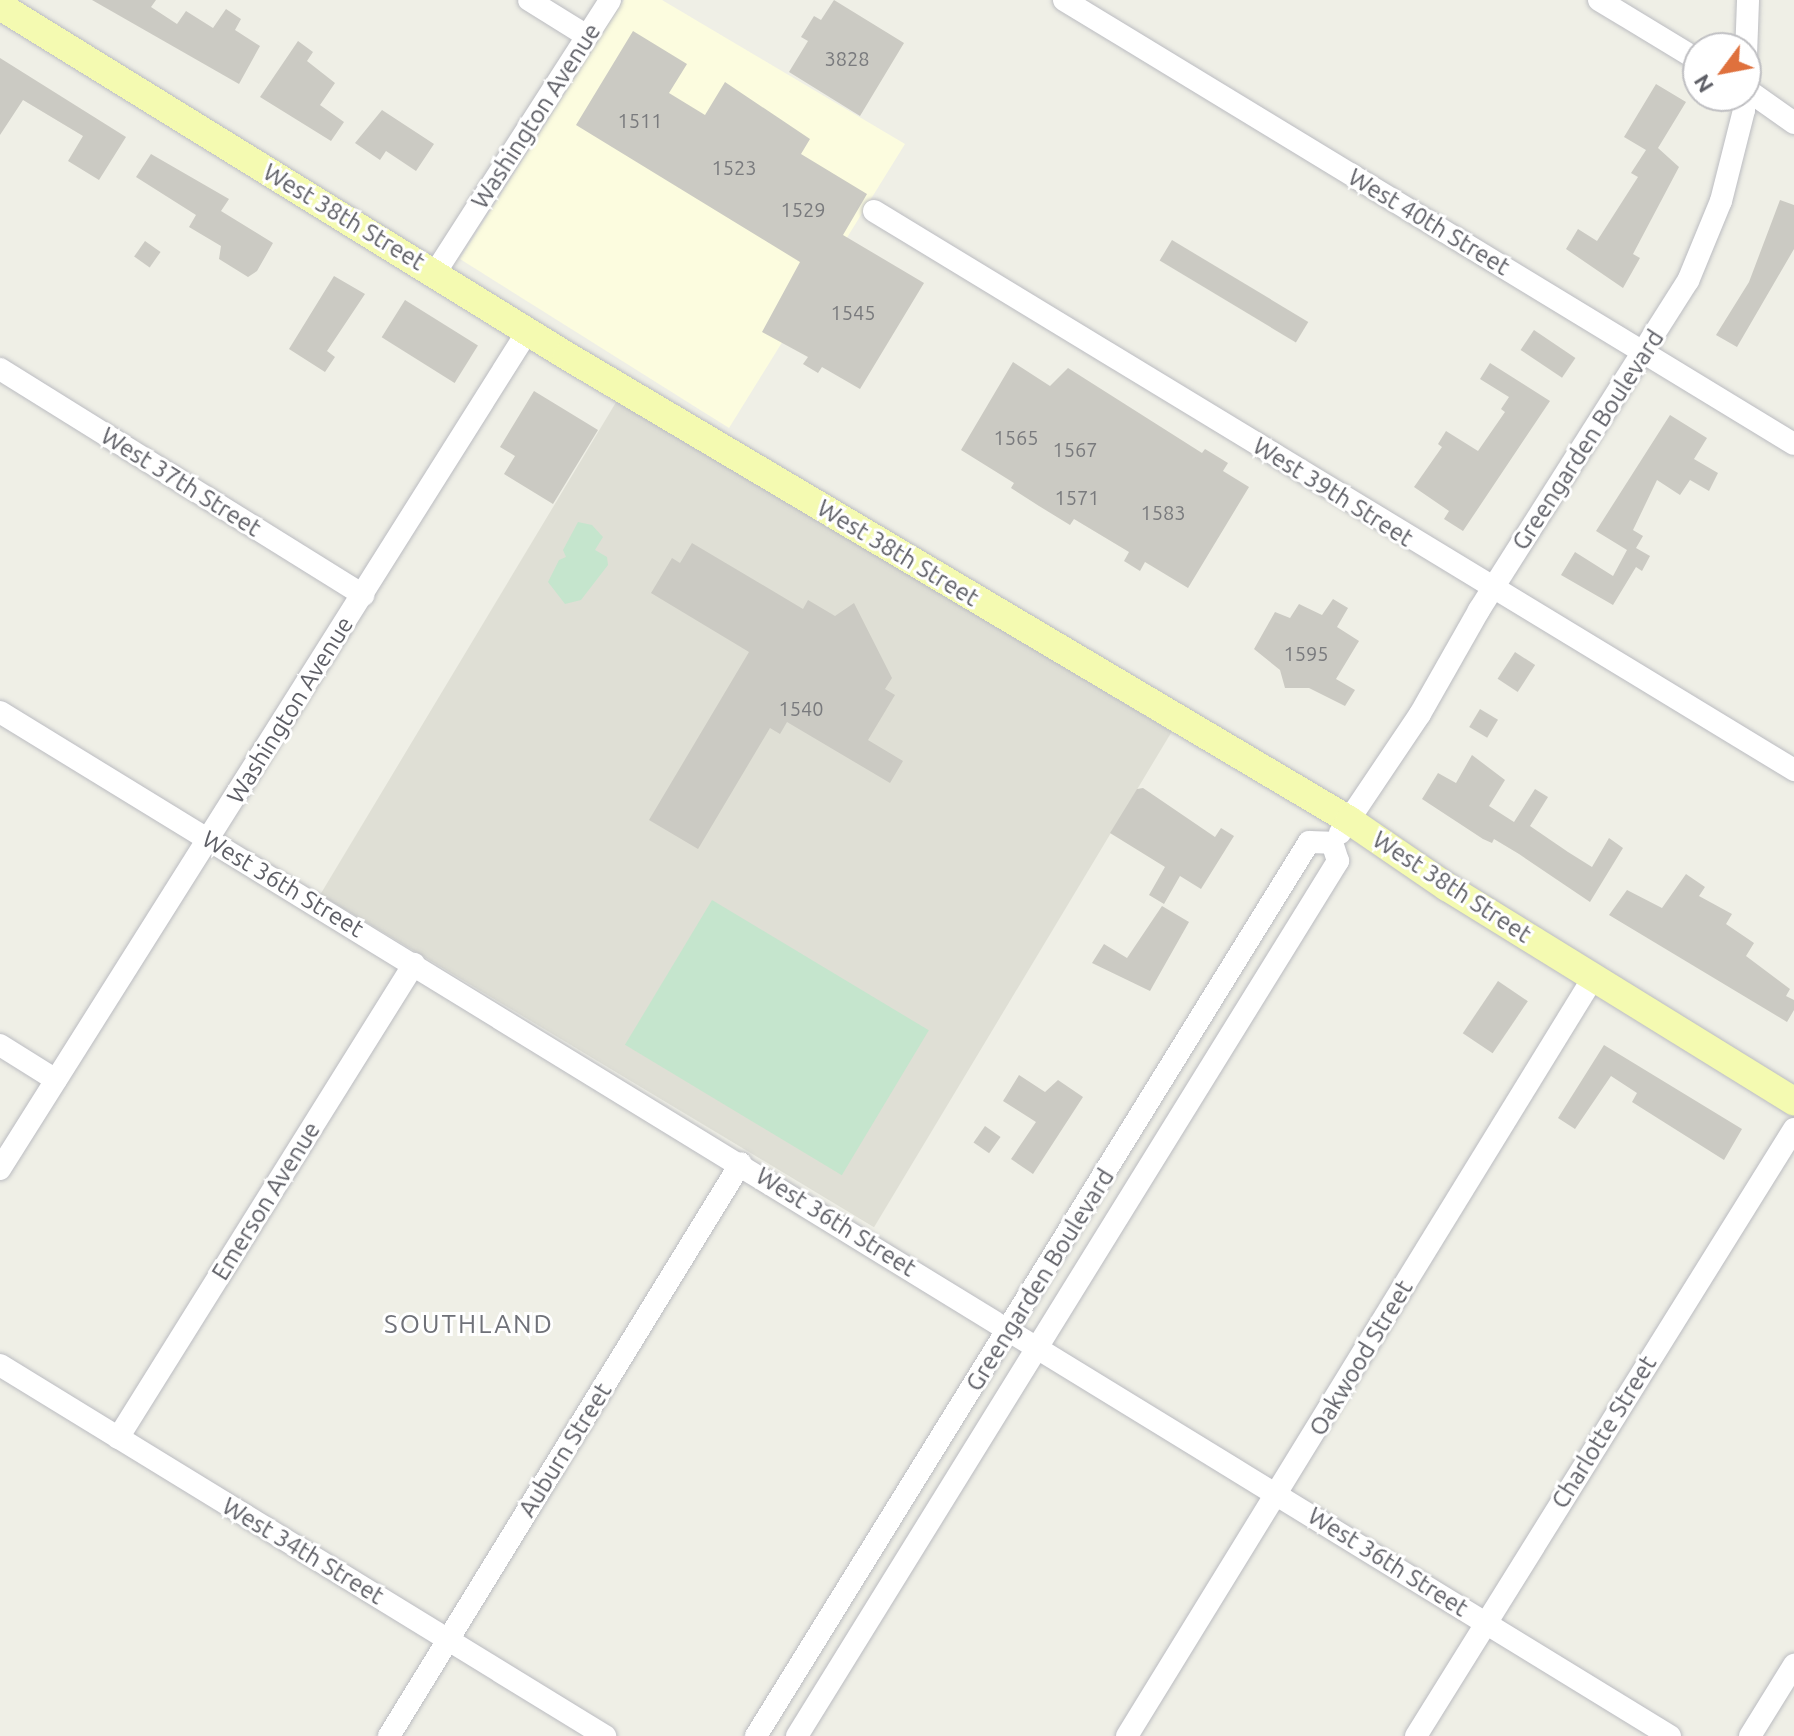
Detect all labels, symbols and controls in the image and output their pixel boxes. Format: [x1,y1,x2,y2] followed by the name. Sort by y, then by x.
[465,18,607,214] street label: Washington Avenue
[1682,32,1762,112] north arrow
[824,46,870,70] house number: 3828
[1688,70,1718,98] text: N
[617,108,663,132] house number: 1511
[711,155,757,179] house number: 1523
[258,157,430,277] street label: West 38th Street
[1343,162,1515,282] street label: West 40th Street
[780,197,826,221] house number: 1529
[830,300,876,324] house number: 1545
[1506,325,1670,555] street label: Greengarden Boulevard
[96,421,266,543] street label: West 37th Street
[993,425,1039,449] house number: 1565
[1248,431,1418,553] street label: West 39th Street
[1052,437,1098,461] house number: 1567
[1054,485,1100,509] house number: 1571
[812,493,984,613] street label: West 38th Street
[1140,500,1186,524] house number: 1583
[221,611,359,809] street label: Washington Avenue
[1283,641,1329,665] house number: 1595
[778,696,824,720] house number: 1540
[197,824,369,944] street label: West 36th Street
[1367,825,1537,949] street label: West 38th Street
[206,1117,326,1285] street label: Emerson Avenue
[751,1161,921,1283] street label: West 36th Street
[960,1164,1120,1396] street label: Greengarden Boulevard
[1303,1275,1419,1441] street label: Oakwood Street
[384,1308,554,1340] district label: SOUTHLAND
[1545,1350,1663,1514] street label: Charlotte Street
[512,1378,618,1522] street label: Auburn Street
[217,1491,389,1611] street label: West 34th Street
[1303,1501,1473,1623] street label: West 36th Street

